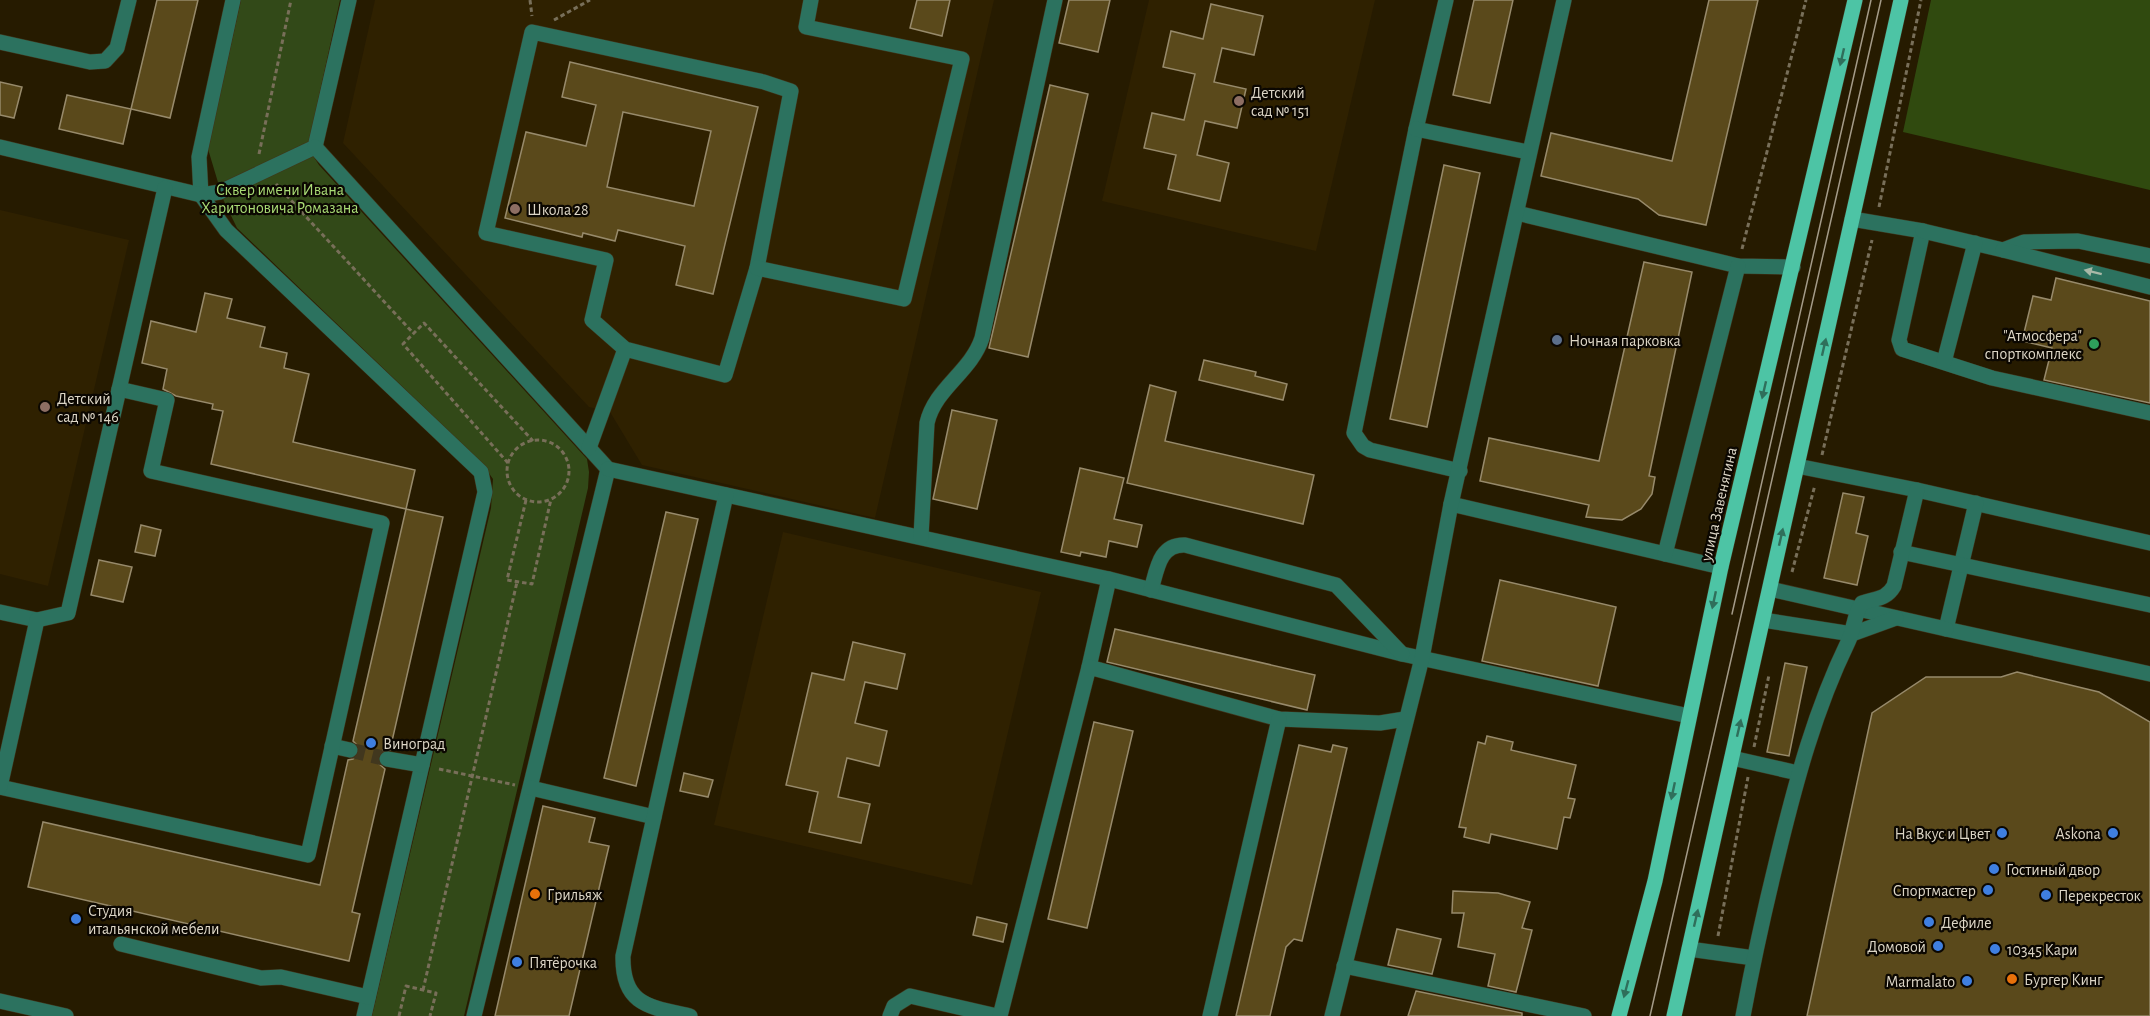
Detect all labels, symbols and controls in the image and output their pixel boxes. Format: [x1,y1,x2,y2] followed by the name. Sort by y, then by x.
[1836,48,1846,66] one-way arrow
[1251,85,1310,119] place label: Детский сад № 151
[1232,94,1246,108] marker: Детский сад № 151
[201,182,359,216] park label: Сквер имени Ивана Харитоновича Ромазана
[508,202,522,216] marker: Школа 28
[527,202,589,218] place label: Школа 28
[2084,267,2102,277] one-way arrow
[1985,328,2082,362] place label: "Атмосфера" спорткомплекс
[1550,333,1564,347] marker: Ночная парковка
[1569,333,1681,349] place label: Ночная парковка
[1820,337,1829,356] one-way arrow
[2087,337,2101,351] marker: "Атмосфера" спорткомплекс
[1758,381,1768,399] one-way arrow
[57,391,119,425] place label: Детский сад № 146
[38,400,52,414] marker: Детский сад № 146
[1698,446,1741,564] street label: улица Завенягина
[1777,528,1787,547] one-way arrow
[1709,591,1718,610] one-way arrow
[1735,718,1744,737] one-way arrow
[364,736,378,750] marker: Виноград
[383,736,445,752] place label: Виноград
[1668,782,1678,800] one-way arrow
[1894,826,1990,843] place label: На Вкус и Цвет
[1995,826,2009,840] marker: На Вкус и Цвет
[2055,826,2101,842] place label: Askona
[2106,826,2120,840] marker: Askona
[1987,862,2001,876] marker: Гостиный двор
[2006,862,2100,878] place label: Гостиный двор
[1893,883,1976,899] place label: Спортмастер
[1981,883,1995,897] marker: Спортмастер
[528,887,542,901] marker: Грильяж
[547,887,603,903] place label: Грильяж
[2039,888,2053,902] marker: Перекресток
[2058,888,2142,904] place label: Перекресток
[88,903,220,937] place label: Студия итальянской мебели
[1692,909,1702,927] one-way arrow
[69,912,83,926] marker: Студия итальянской мебели
[1922,915,1936,929] marker: Дефиле
[1941,915,1992,931] place label: Дефиле
[1867,939,1926,955] place label: Домовой
[1931,939,1945,953] marker: Домовой
[1988,942,2002,956] marker: 10345 Кари
[2007,942,2077,958] place label: 10345 Кари
[510,955,524,969] marker: Пятёрочка
[529,955,597,971] place label: Пятёрочка
[2005,972,2019,986] marker: Бургер Кинг
[2024,972,2103,989] place label: Бургер Кинг
[1886,974,1955,990] place label: Marmalato
[1960,974,1974,988] marker: Marmalato
[1621,980,1630,998] one-way arrow

